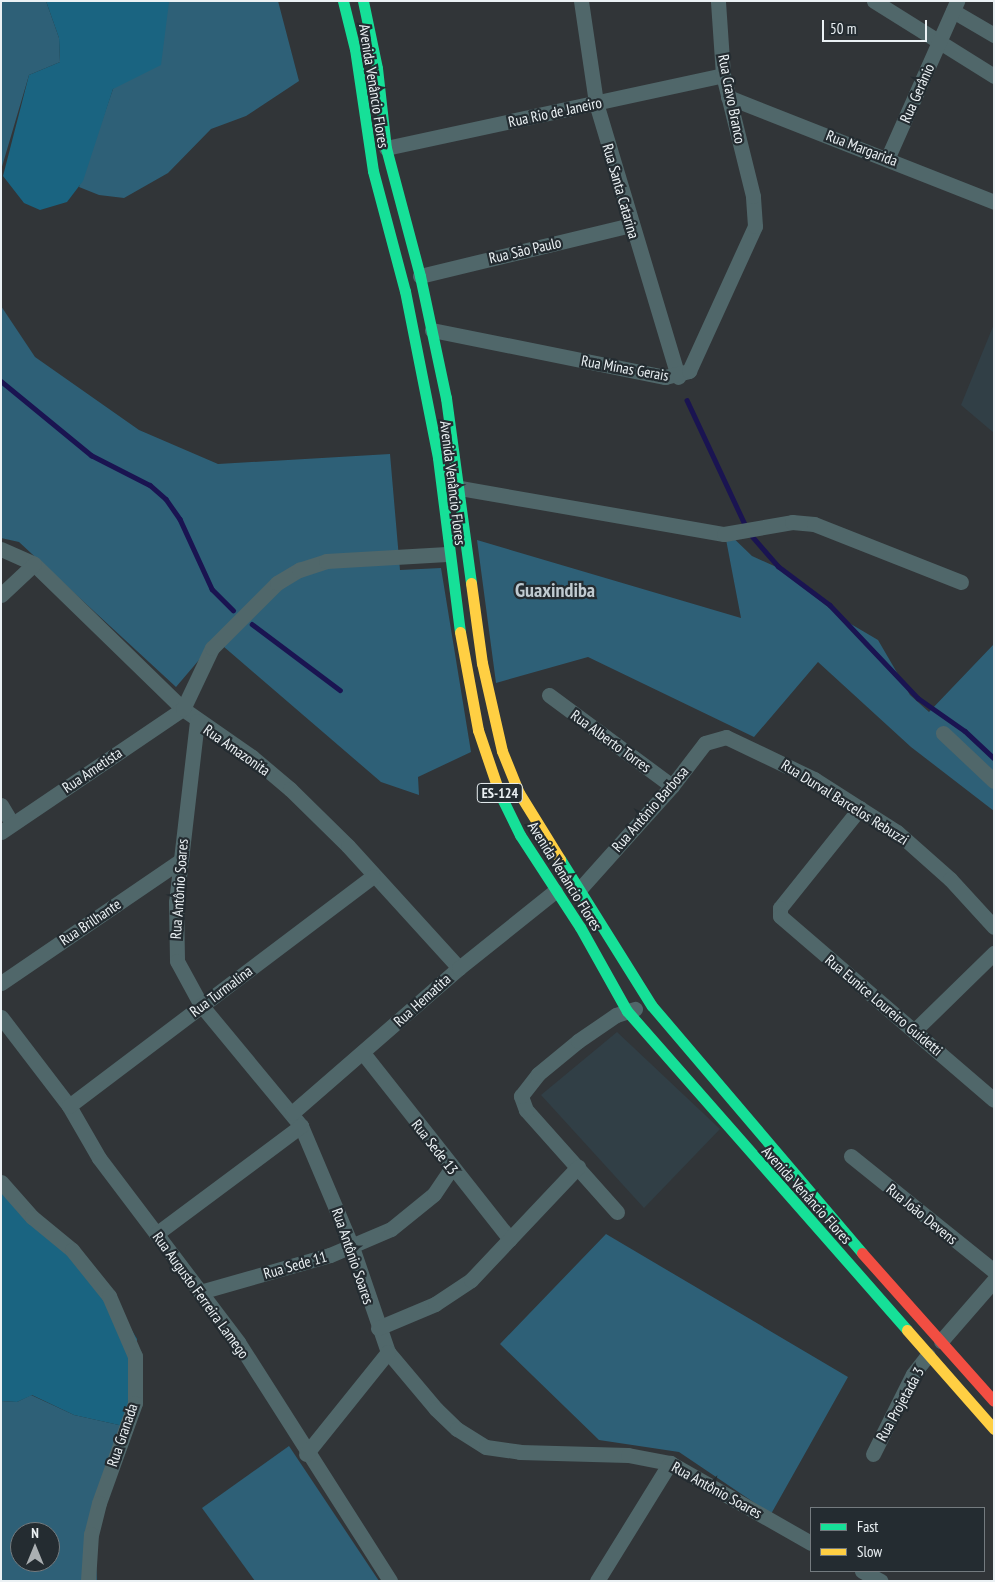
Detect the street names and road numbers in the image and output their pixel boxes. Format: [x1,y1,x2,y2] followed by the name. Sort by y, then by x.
[355,23,393,149] street label: Avenida Venâncio Flores
[715,53,749,145] street label: Rua Cravo Branco
[896,61,938,125] street label: Rua Gerânio
[507,93,603,131] street label: Rua Rio de Janeiro
[824,126,900,170] street label: Rua Margarida
[599,141,643,241] street label: Rua Santa Catarina
[487,233,563,267] street label: Rua São Paulo
[580,351,670,385] street label: Rua Minas Gerais
[436,420,470,546] street label: Avenida Venâncio Flores
[567,706,655,776] street label: Rua Alberto Torres
[200,720,274,780] street label: Rua Amazonita
[59,743,125,797] street label: Rua Ametista
[778,756,912,848] street label: Rua Durval Barcelos Rebuzzi
[608,762,692,856] street label: Rua Antônio Barbosa
[476,781,524,804] road number: ES-124
[524,818,606,934] street label: Avenida Venâncio Flores
[167,838,191,940] street label: Rua Antônio Soares
[56,895,124,949] street label: Rua Brilhante
[822,951,946,1059] street label: Rua Eunice Loureiro Guidetti
[186,962,256,1020] street label: Rua Turmalina
[390,970,454,1030] street label: Rua Hematita
[408,1116,462,1178] street label: Rua Sede 13
[758,1142,856,1248] street label: Avenida Venâncio Flores
[883,1180,961,1248] street label: Rua João Devens
[328,1205,378,1307] street label: Rua Antônio Soares
[149,1228,253,1362] street label: Rua Augusto Ferreira Lamego
[261,1247,329,1283] street label: Rua Sede 11
[872,1364,928,1444] street label: Rua Projetada 3
[103,1401,141,1469] street label: Rua Granada
[669,1458,765,1522] street label: Rua Antônio Soares

